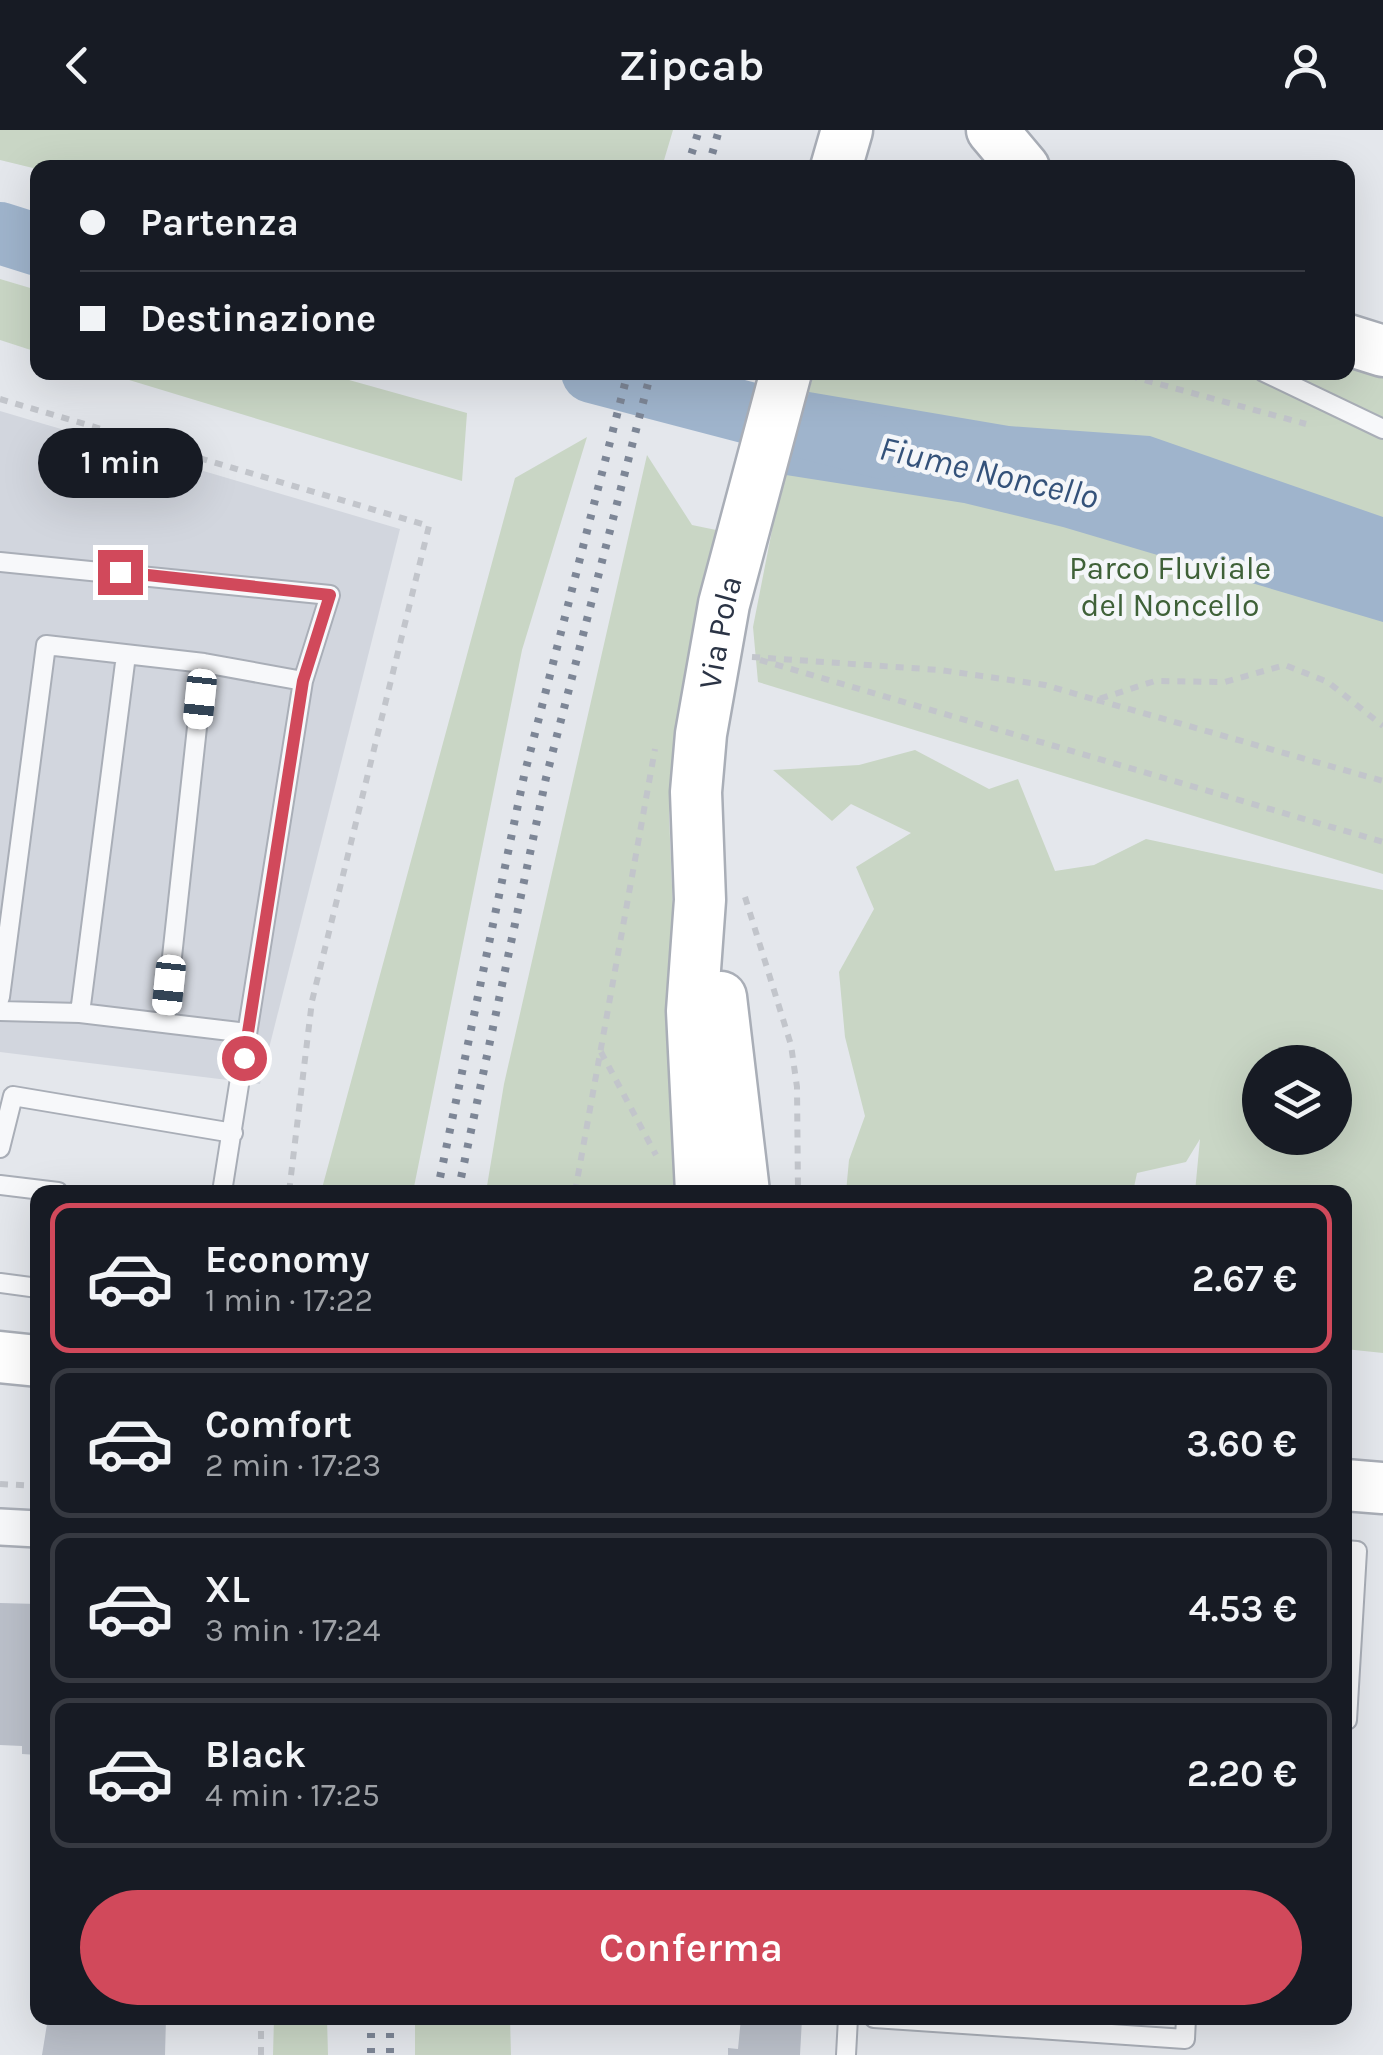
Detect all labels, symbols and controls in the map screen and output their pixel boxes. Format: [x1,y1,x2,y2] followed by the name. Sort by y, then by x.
[50,38,105,93] icon: back
[1278,38,1333,93] icon: person
[618,39,765,91] text: Zipcab
[140,200,299,245] text: Partenza
[140,296,376,341] text: Destinazione
[38,427,202,497] callout: 1 min
[876,427,1102,518] water label: Fiume Noncello
[81,444,160,481] text: 1 min
[98,550,143,595] route end
[1069,550,1271,624] park label: Parco Fluviale del Noncello
[691,572,750,692] street label: Via Pola
[182,668,218,730] car
[151,954,187,1016] car
[222,1036,267,1081] route start
[1242,1045,1352,1155] map controls
[1242,1045,1352,1155] button: layers
[85,1233,175,1323] icon: car
[205,1237,369,1282] text: Economy
[1192,1256,1297,1301] text: 2.67 €
[205,1282,373,1319] text: 1 min · 17:22
[85,1398,175,1488] icon: car
[205,1402,352,1447] text: Comfort
[1186,1421,1297,1466] text: 3.60 €
[205,1447,381,1484] text: 2 min · 17:23
[85,1563,175,1653] icon: car
[205,1567,250,1612] text: XL
[1188,1586,1297,1631] text: 4.53 €
[205,1612,381,1649] text: 3 min · 17:24
[85,1728,175,1818] icon: car
[205,1732,306,1777] text: Black
[1187,1751,1297,1796] text: 2.20 €
[205,1777,380,1814] text: 4 min · 17:25
[80,1890,1302,2005] button: Conferma

